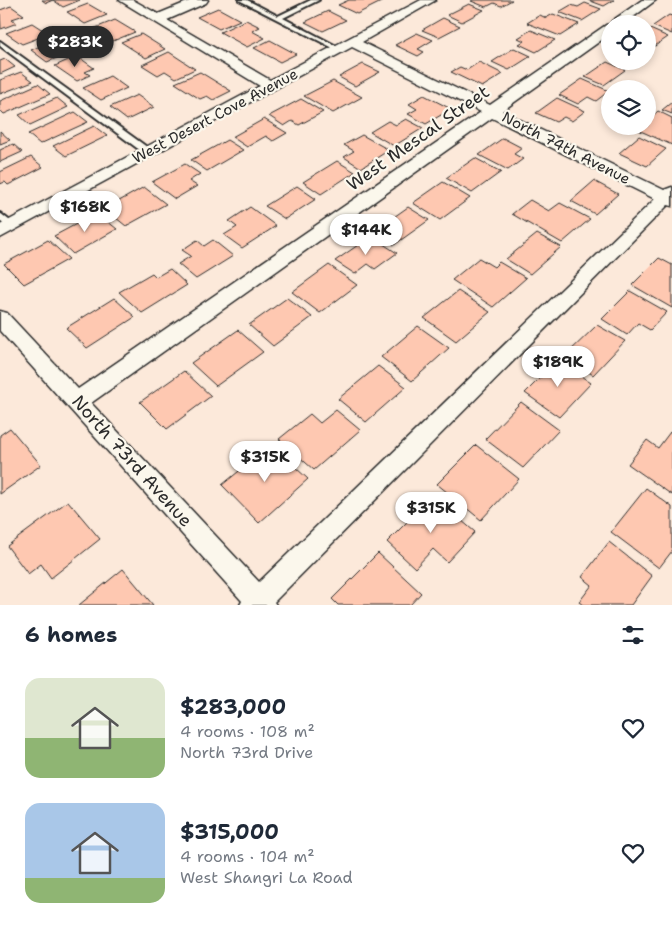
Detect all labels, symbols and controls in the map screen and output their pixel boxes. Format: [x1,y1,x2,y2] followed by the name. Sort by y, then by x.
[601,15,656,135] map controls
[601,15,656,70] button: locate
[40,26,110,68] pin: $283K
[48,31,102,52] text: $283K
[129,64,301,168] street label: West Desert Cove Avenue
[342,80,494,196] street label: West Mescal Street
[601,80,656,135] button: layers
[498,107,634,189] street label: North 74th Avenue
[50,190,120,233] pin: $168K
[60,196,110,217] text: $168K
[331,214,401,256] pin: $144K
[341,219,391,240] text: $144K
[523,346,593,388] pin: $189K
[533,351,583,372] text: $189K
[66,390,198,532] street label: North 73rd Avenue
[230,440,300,483] pin: $315K
[240,446,290,467] text: $315K
[396,492,466,534] pin: $315K
[406,497,456,518] text: $315K
[25,621,117,649] text: 6 homes
[619,621,647,649] icon: filters
[180,693,286,721] text: $283,000
[65,698,125,758] icon: home
[619,714,647,742] icon: heart
[180,721,315,742] text: 4 rooms · 108 m²
[180,742,313,763] text: North 73rd Drive
[180,818,279,846] text: $315,000
[65,823,125,883] icon: home
[619,839,647,867] icon: heart
[180,846,315,867] text: 4 rooms · 104 m²
[180,867,353,888] text: West Shangri La Road

